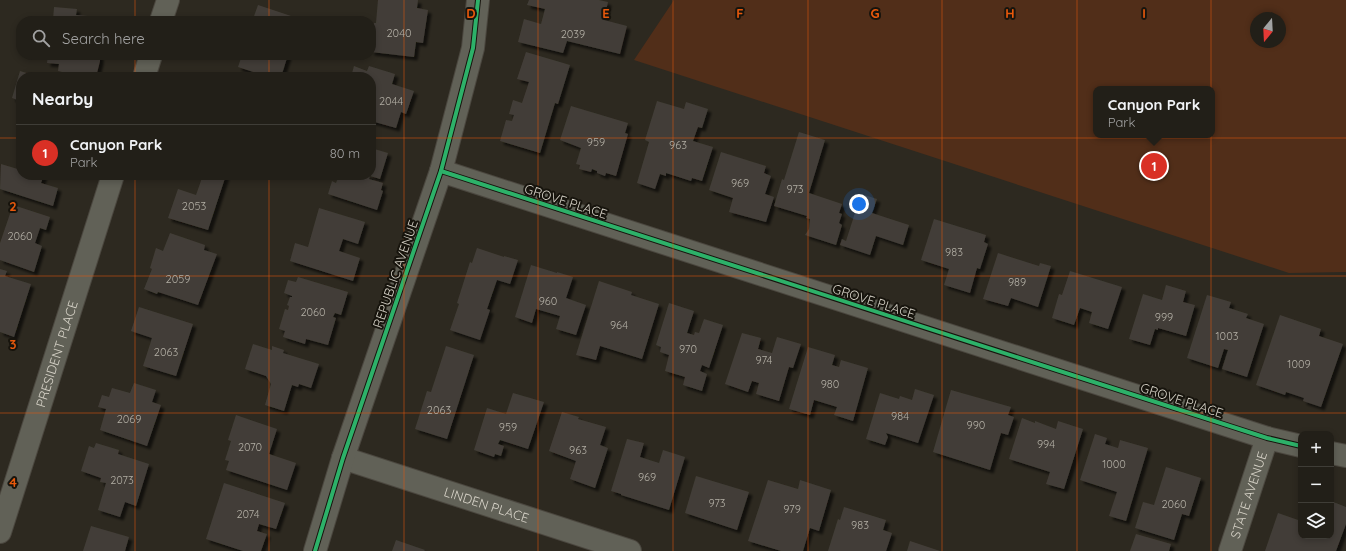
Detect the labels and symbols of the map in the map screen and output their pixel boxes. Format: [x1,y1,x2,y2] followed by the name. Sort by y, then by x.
[466,5,476,21] text: D
[602,5,610,21] text: E
[736,5,744,21] text: F
[870,5,880,21] text: G
[1005,5,1015,21] text: H
[1142,5,1146,21] text: I
[1250,12,1286,48] north arrow
[387,26,411,40] house number: 2040
[561,27,585,41] house number: 2039
[379,94,403,108] house number: 2044
[587,135,605,149] house number: 959
[669,138,687,152] house number: 963
[1141,151,1167,181] pin: 1
[731,176,749,190] house number: 969
[523,180,609,222] street label: GROVE PLACE
[786,182,804,196] house number: 973
[849,194,869,214] your location
[9,198,17,214] text: 2
[182,199,206,213] house number: 2053
[369,218,421,330] street label: REPUBLIC AVENUE
[7,229,33,243] house number: 2060
[945,245,963,259] house number: 983
[166,272,190,286] house number: 2059
[1008,275,1026,289] house number: 989
[831,280,917,322] street label: GROVE PLACE
[539,294,557,308] house number: 960
[32,298,81,409] street label: PRESIDENT PLACE
[300,305,326,319] house number: 2060
[1155,310,1173,324] house number: 999
[610,318,628,332] house number: 964
[1216,329,1239,343] house number: 1003
[10,336,17,352] text: 3
[679,342,697,356] house number: 970
[154,345,178,359] house number: 2063
[756,353,773,367] house number: 974
[1287,357,1311,371] house number: 1009
[821,377,839,391] house number: 980
[1139,379,1225,421] street label: GROVE PLACE
[427,403,451,417] house number: 2063
[891,409,909,423] house number: 984
[117,412,141,426] house number: 2069
[967,418,985,432] house number: 990
[499,420,517,434] house number: 959
[1037,437,1055,451] house number: 994
[238,440,262,454] house number: 2070
[569,443,587,457] house number: 963
[1227,449,1270,540] street label: STATE AVENUE
[1102,457,1126,471] house number: 1000
[638,470,656,484] house number: 969
[110,473,134,487] house number: 2073
[9,474,17,490] text: 4
[442,483,531,526] street label: LINDEN PLACE
[708,496,726,510] house number: 973
[1161,497,1187,511] house number: 2060
[783,502,801,516] house number: 979
[236,507,260,521] house number: 2074
[851,518,869,532] house number: 983

